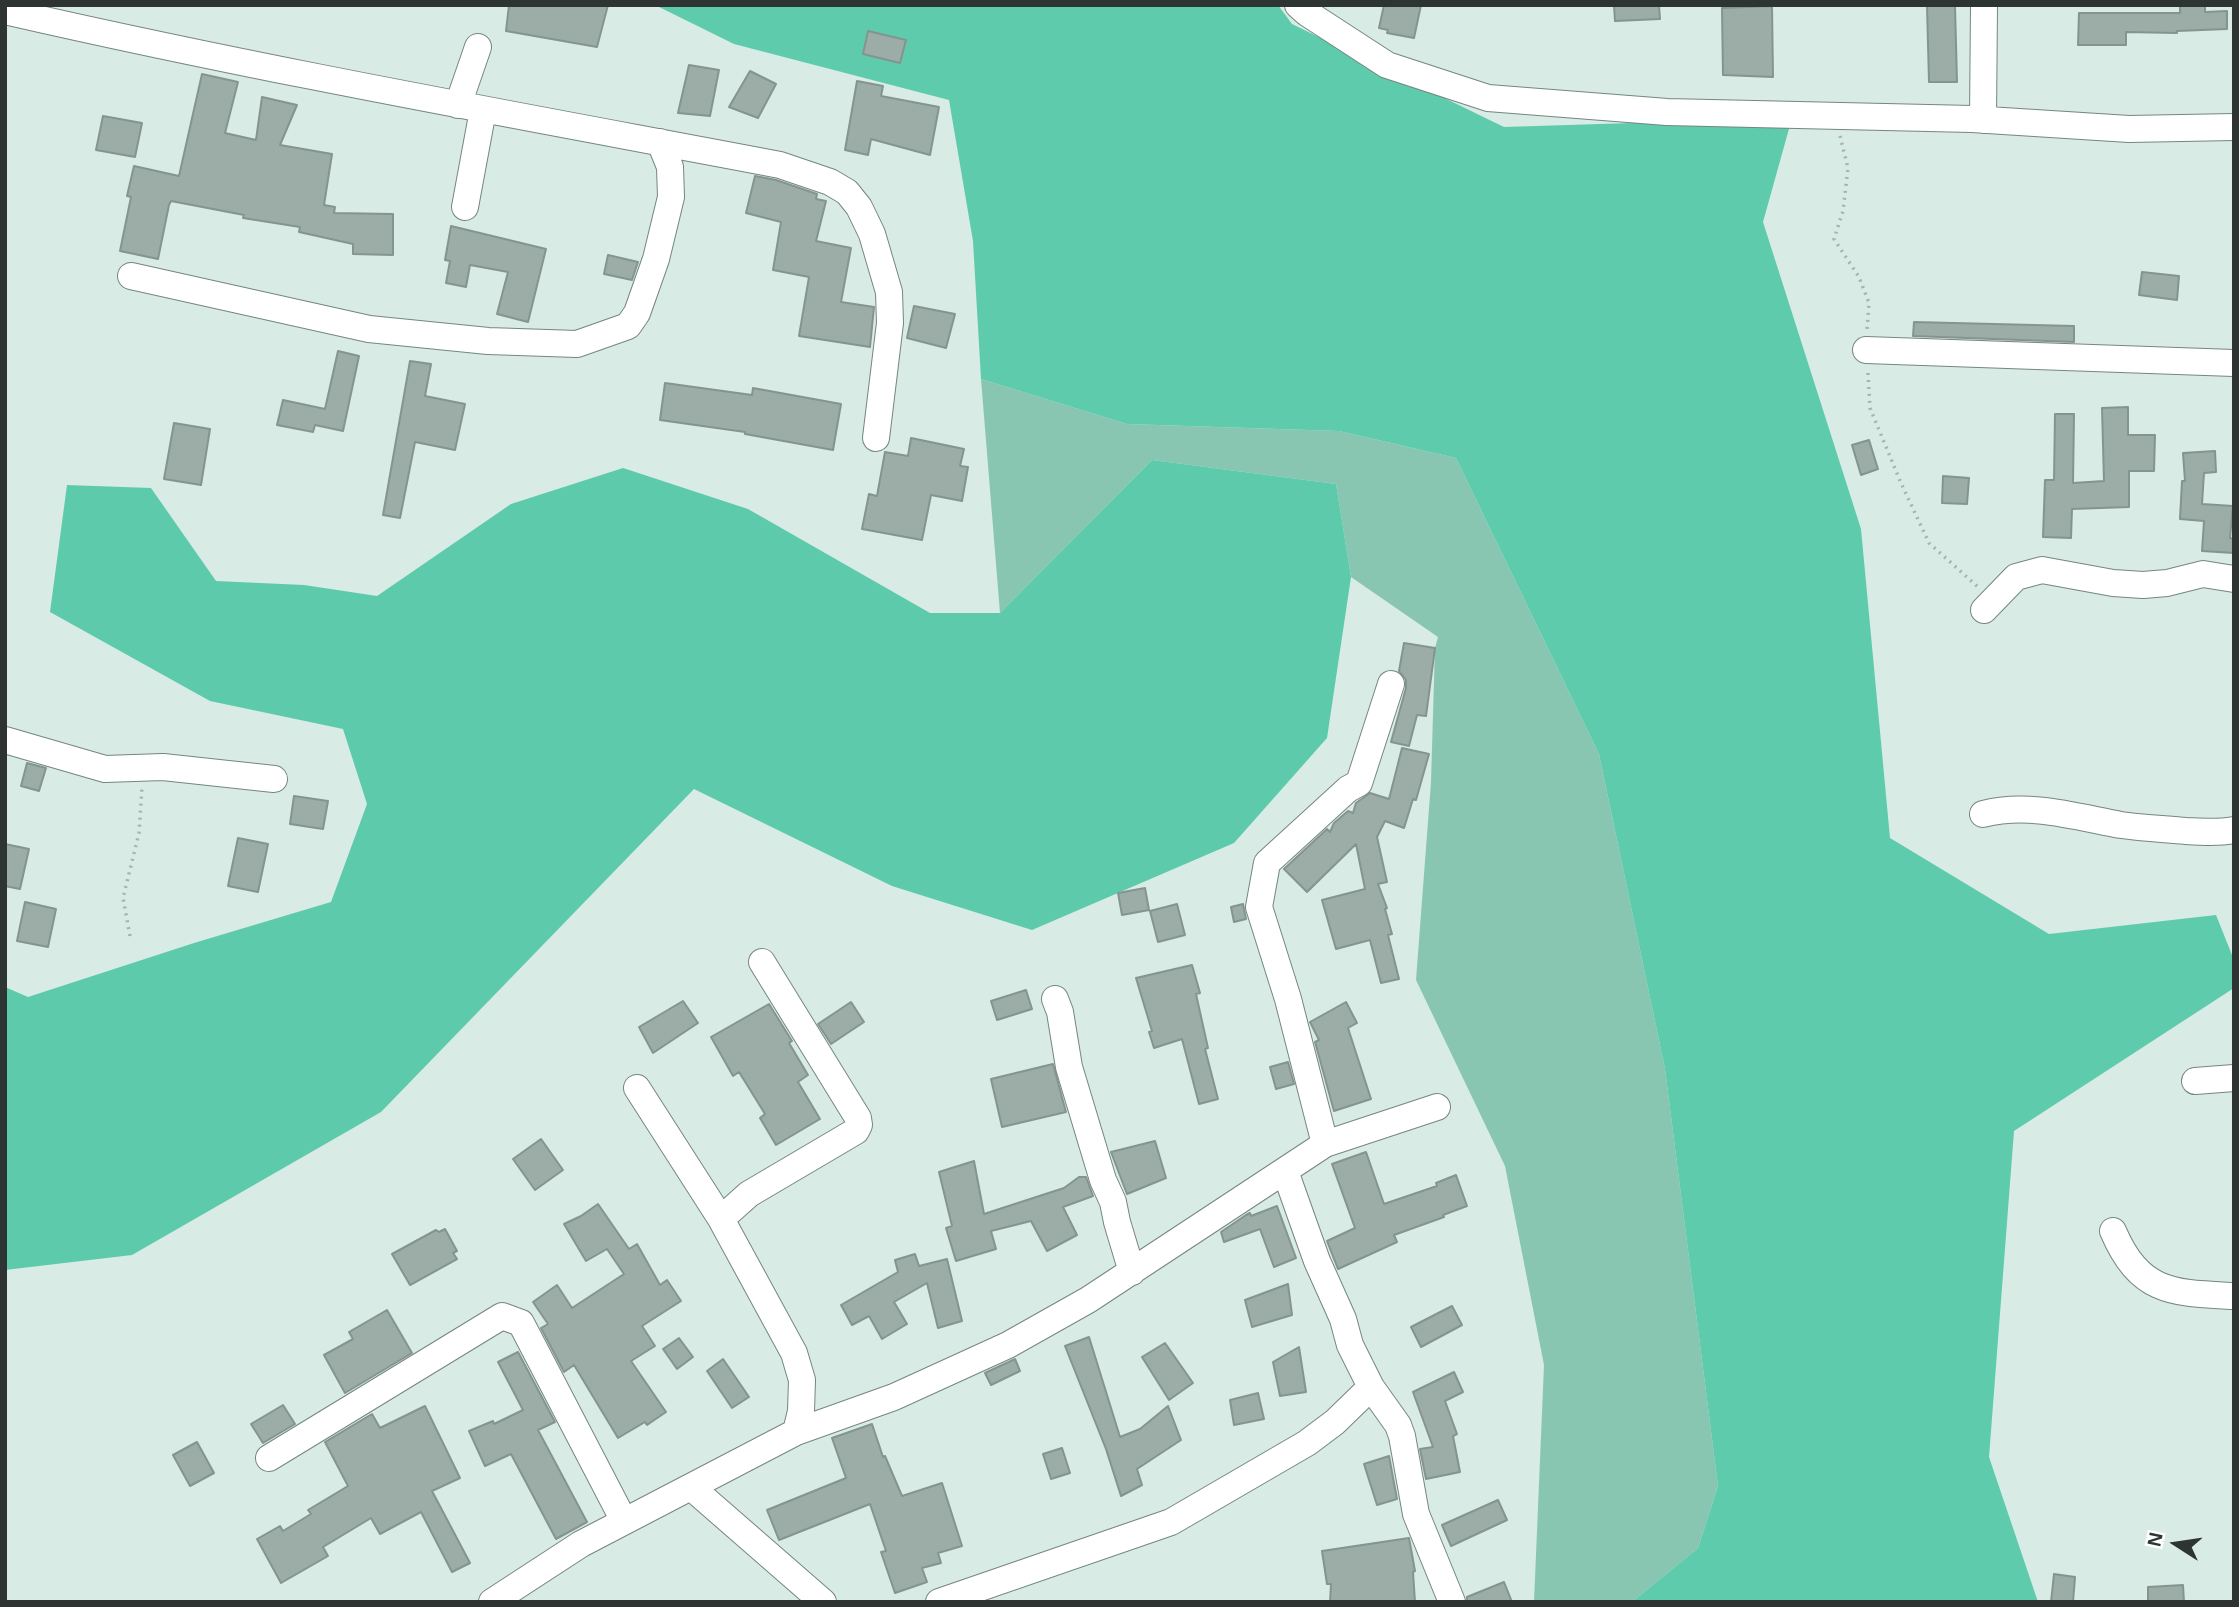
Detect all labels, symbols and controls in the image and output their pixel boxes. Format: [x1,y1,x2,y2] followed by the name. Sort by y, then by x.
[2141,1509,2211,1579] north arrow
[2143,1531,2167,1548] text: N

